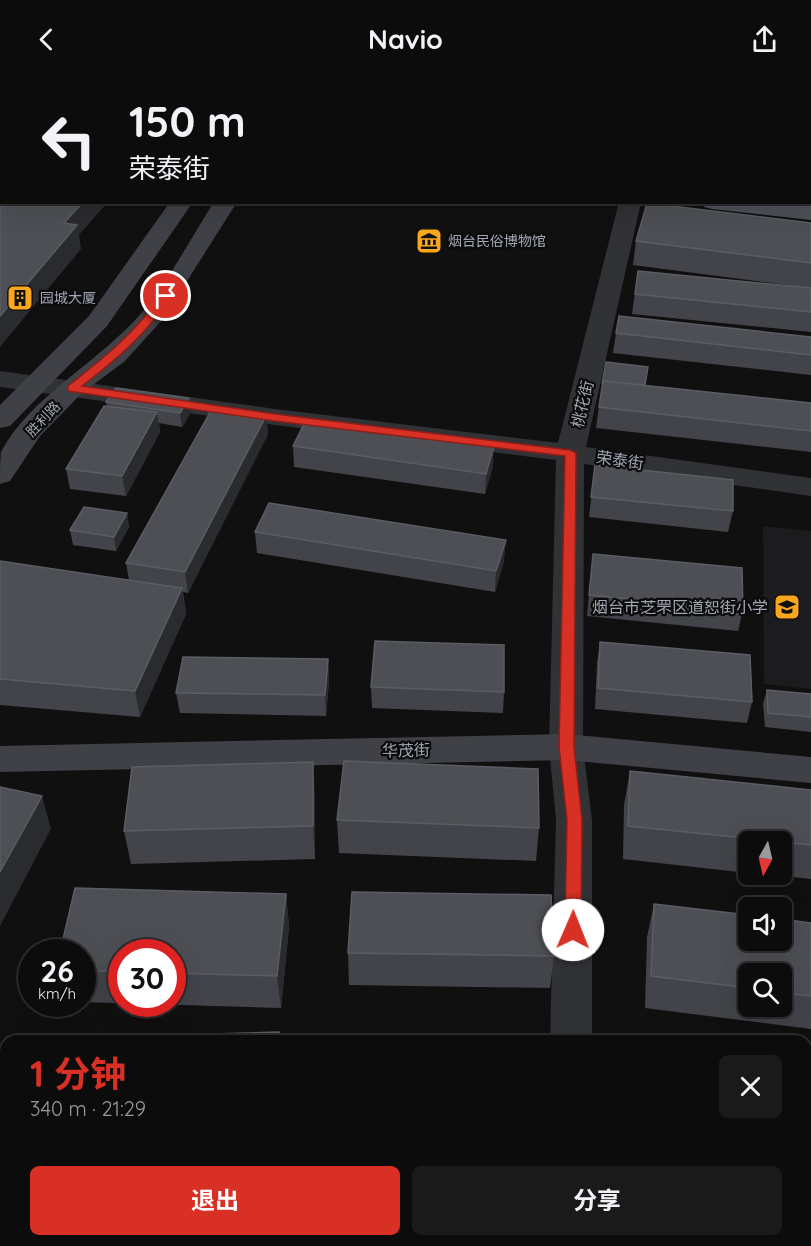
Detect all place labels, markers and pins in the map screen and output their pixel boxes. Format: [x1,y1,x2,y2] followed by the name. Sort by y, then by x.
[414,226,444,256] museum icon: 烟台民俗博物馆
[448,232,546,250] place label: 烟台民俗博物馆
[140,270,191,321] pin
[5,283,35,313] building icon: 园城大厦
[40,289,96,307] place label: 园城大厦
[772,592,802,622] school or university icon: 烟台市芝罘区道恕街小学
[592,597,768,617] place label: 烟台市芝罘区道恕街小学

